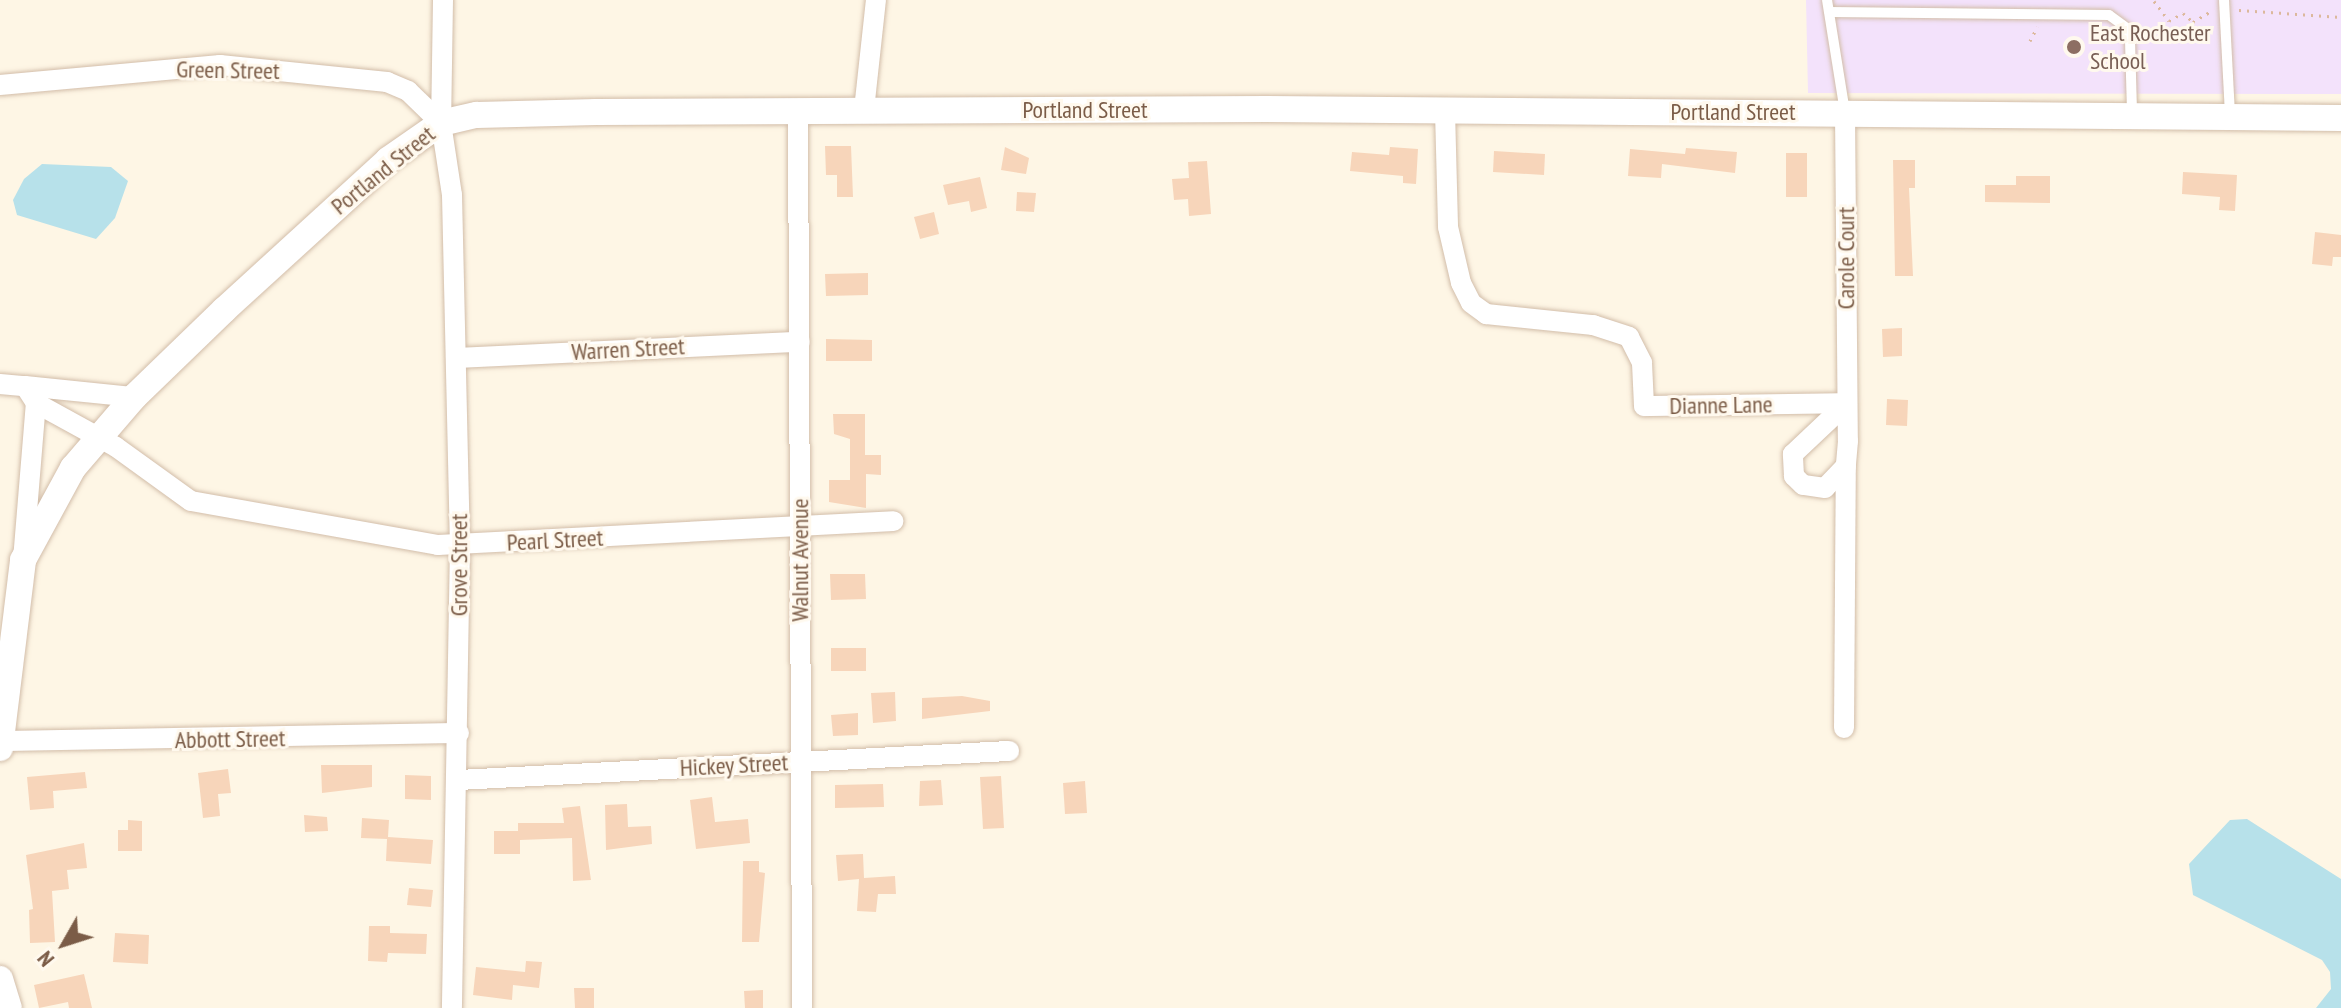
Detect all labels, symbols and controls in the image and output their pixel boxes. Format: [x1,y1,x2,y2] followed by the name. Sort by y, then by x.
[2090,19,2211,75] place label: East Rochester School
[2065,38,2083,56] marker: East Rochester School
[176,55,280,85] street label: Green Street
[1022,96,1148,124] street label: Portland Street
[1670,98,1796,126] street label: Portland Street
[325,119,441,221] street label: Portland Street
[1832,207,1860,309] street label: Carole Court
[571,332,685,366] street label: Warren Street
[1669,390,1773,420] street label: Dianne Lane
[786,498,814,622] street label: Walnut Avenue
[445,514,473,616] street label: Grove Street
[506,523,604,557] street label: Pearl Street
[174,724,286,754] street label: Abbott Street
[679,748,789,782] street label: Hickey Street
[24,904,104,984] north arrow
[31,946,60,973] text: N

